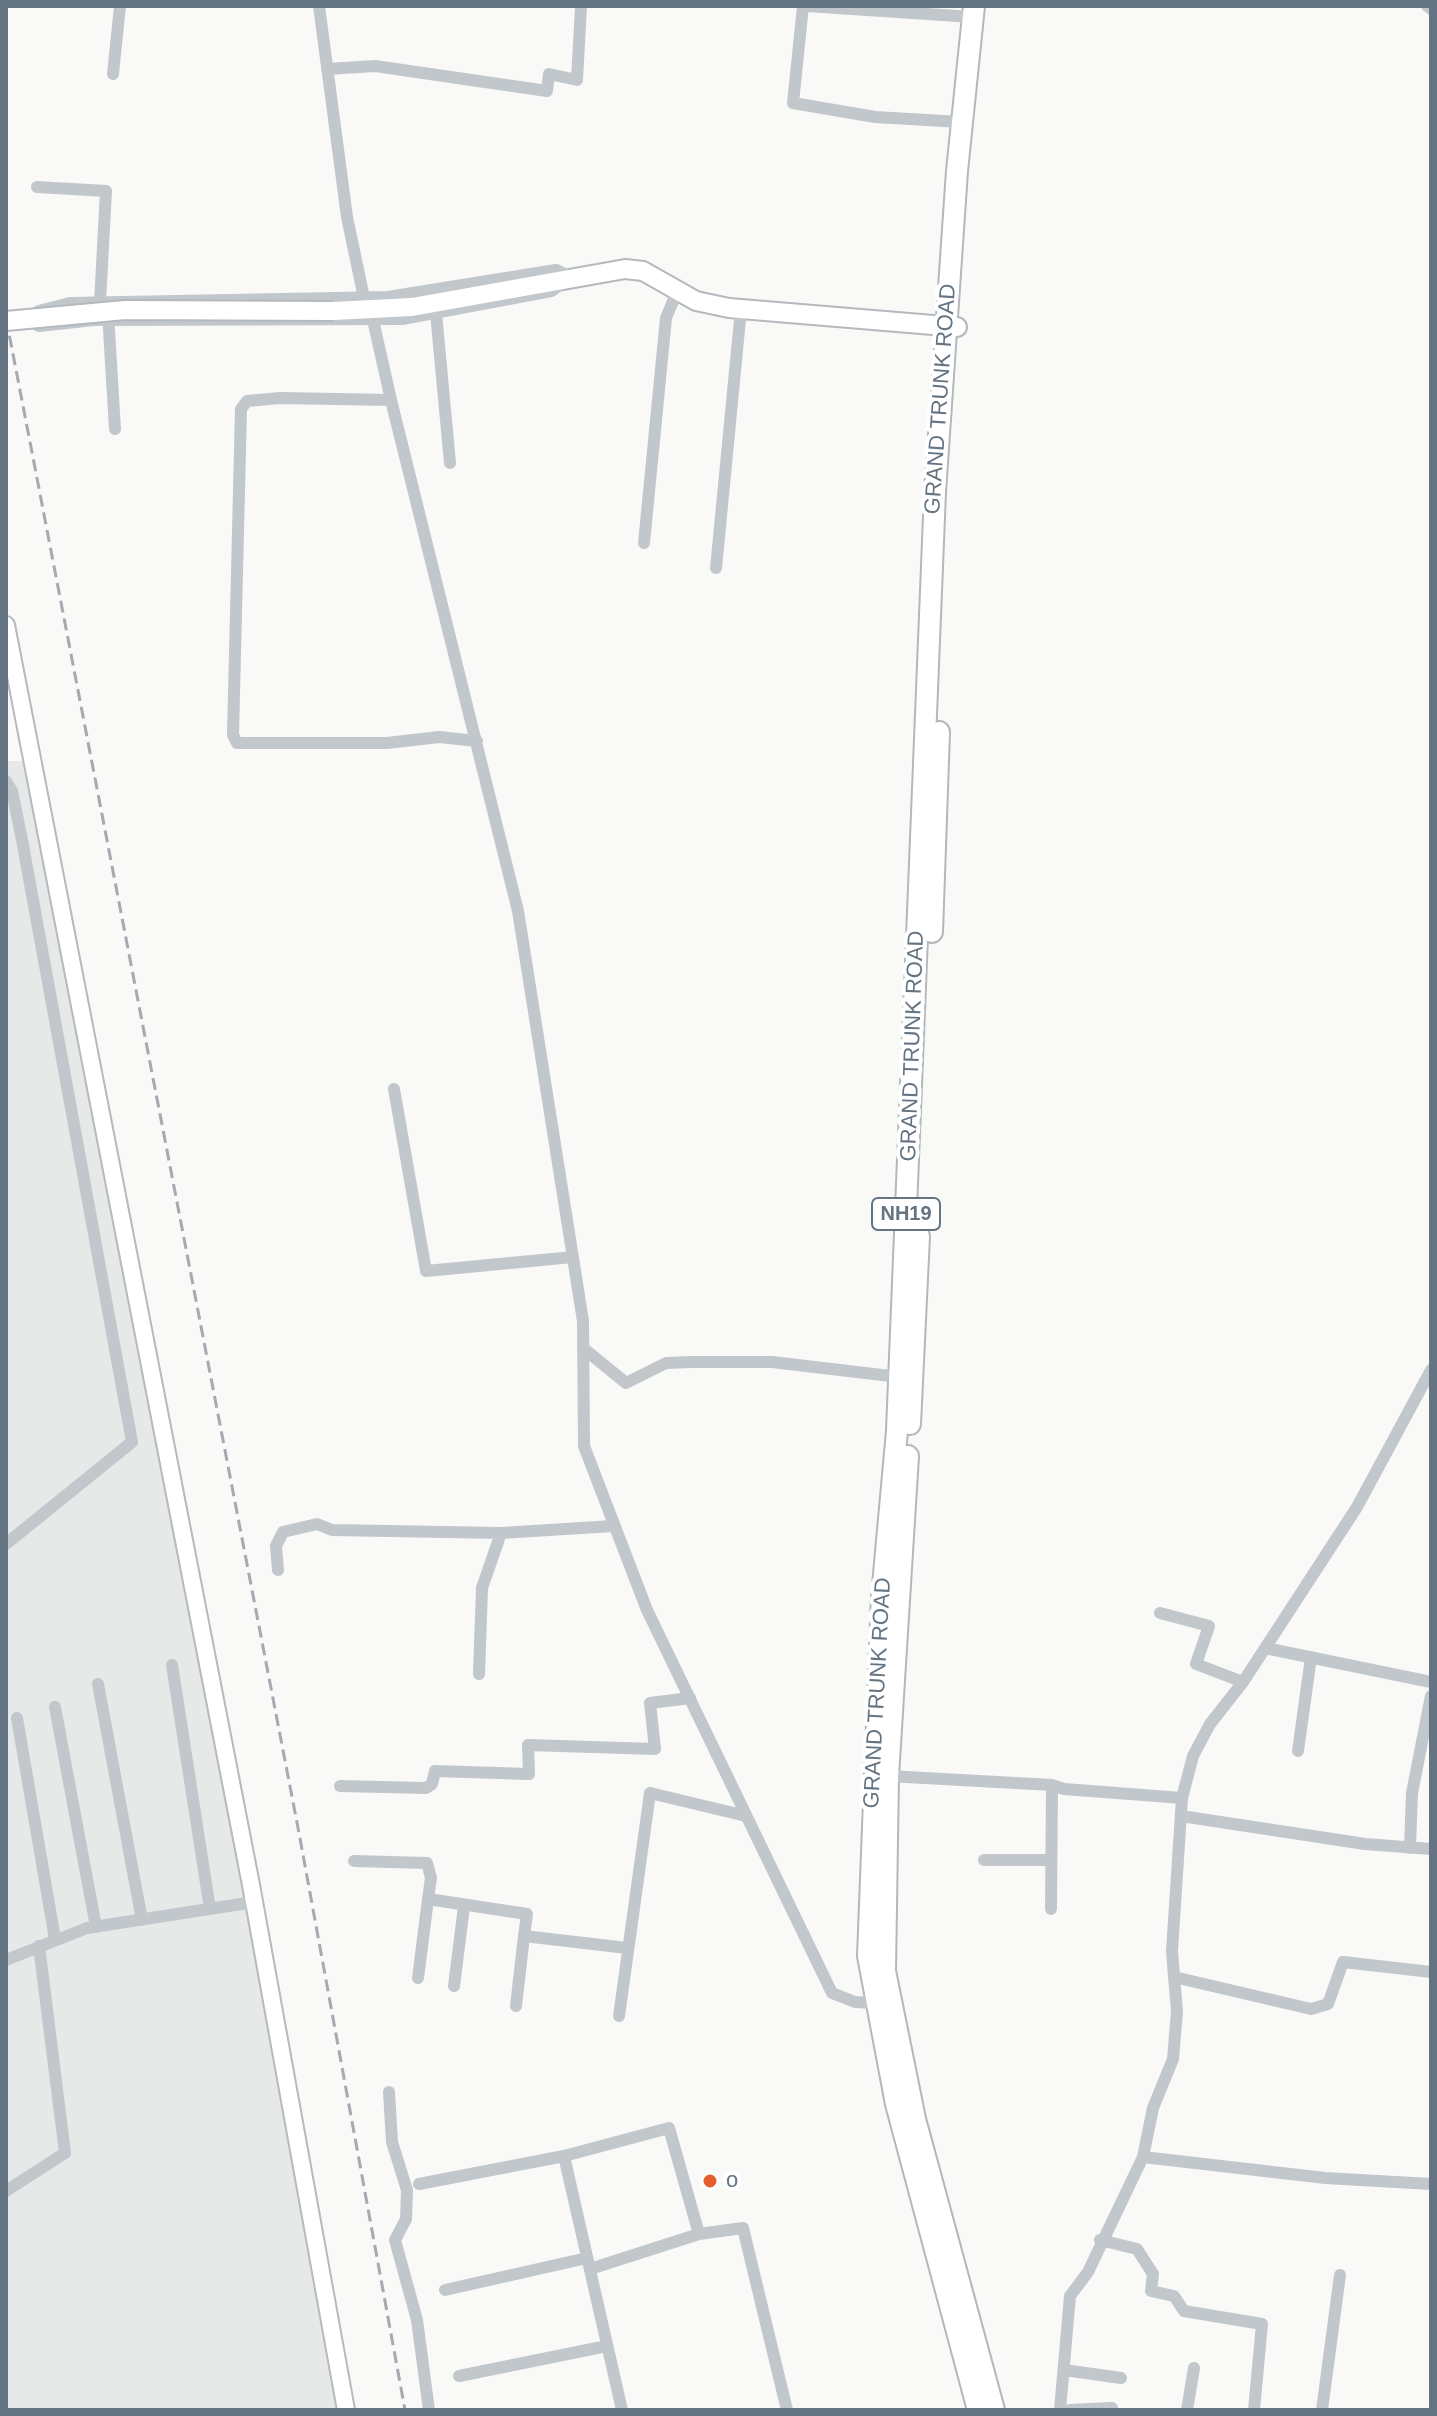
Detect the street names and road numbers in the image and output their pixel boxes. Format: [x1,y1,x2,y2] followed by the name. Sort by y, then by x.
[920,283,962,515] street label: GRAND TRUNK ROAD
[896,930,930,1162] street label: GRAND TRUNK ROAD
[872,1198,940,1230] road number: NH19
[859,1577,897,1809] street label: GRAND TRUNK ROAD

